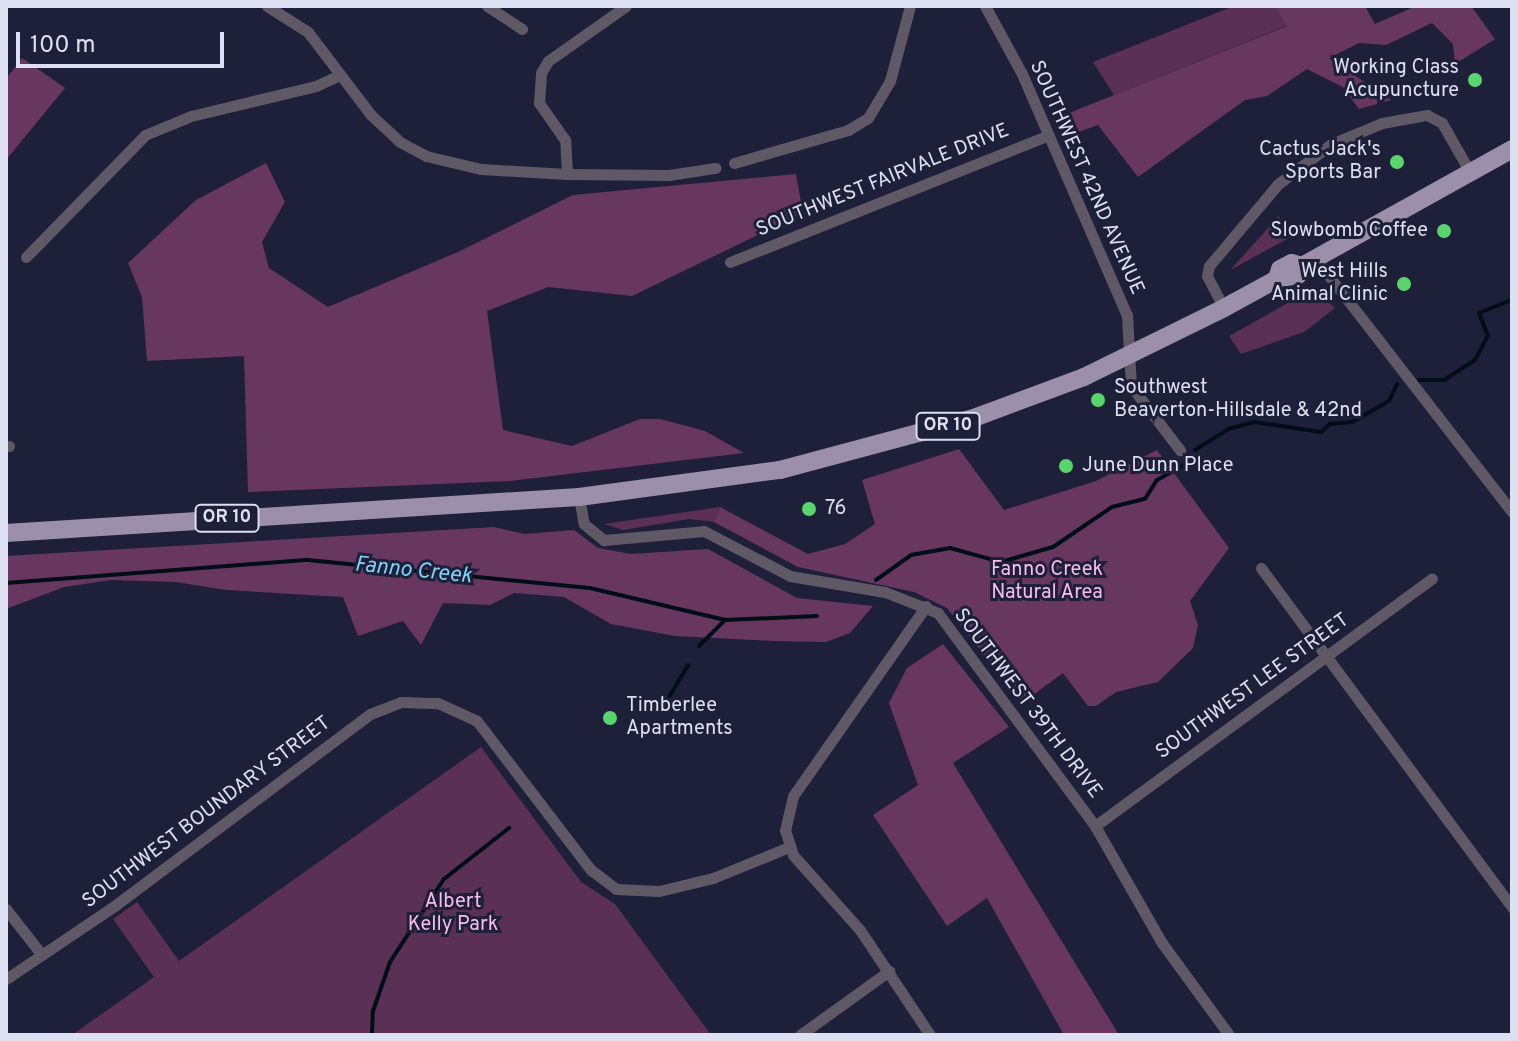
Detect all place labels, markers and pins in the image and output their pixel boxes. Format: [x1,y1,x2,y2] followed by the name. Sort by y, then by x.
[1333,56,1459,103] place label: Working Class Acupuncture
[1466,71,1484,89] marker: Working Class Acupuncture
[1259,138,1381,185] place label: Cactus Jack's Sports Bar
[1388,153,1406,171] marker: Cactus Jack's Sports Bar
[1270,219,1428,243] place label: Slowbomb Coffee
[1435,222,1453,240] marker: Slowbomb Coffee
[1271,260,1388,307] place label: West Hills Animal Clinic
[1395,275,1413,293] marker: West Hills Animal Clinic
[1114,376,1362,423] place label: Southwest Beaverton-Hillsdale & 42nd
[1089,391,1107,409] marker: Southwest Beaverton-Hillsdale & 42nd
[1082,454,1233,478] place label: June Dunn Place
[1057,457,1075,475] marker: June Dunn Place
[825,497,846,521] place label: 76
[800,500,818,518] marker: 76
[626,694,733,741] place label: Timberlee Apartments
[601,709,619,727] marker: Timberlee Apartments

